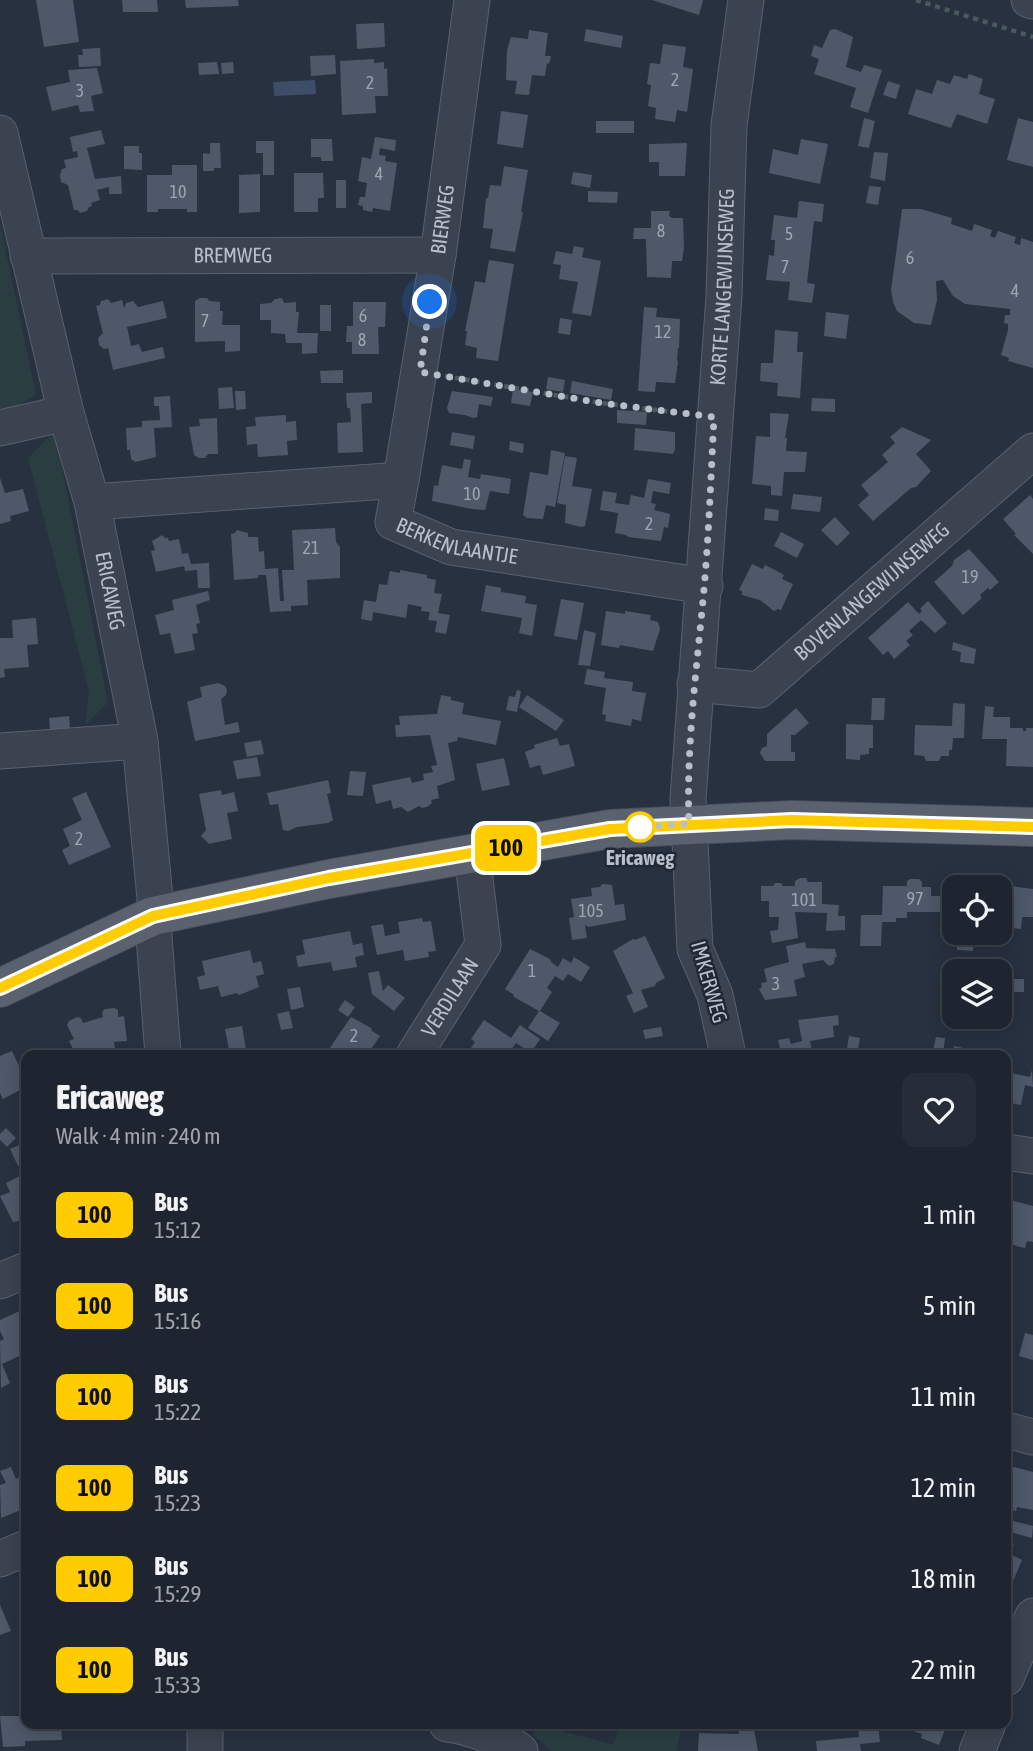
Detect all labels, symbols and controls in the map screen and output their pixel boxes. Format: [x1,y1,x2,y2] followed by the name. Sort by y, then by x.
[671,69,679,90] house number: 2
[366,72,374,93] house number: 2
[76,80,84,101] house number: 3
[375,163,383,184] house number: 4
[170,181,186,202] house number: 10
[425,183,458,255] street label: BIERWEG
[705,188,738,386] street label: KORTE LANGEWIJNSEWEG
[657,220,665,241] house number: 8
[785,223,793,244] house number: 5
[194,242,272,267] street label: BREMWEG
[906,247,914,268] house number: 6
[781,256,789,277] house number: 7
[1011,280,1019,301] house number: 4
[412,284,447,319] your location
[359,305,367,326] house number: 6
[201,310,209,331] house number: 7
[655,321,671,342] house number: 12
[358,329,366,350] house number: 8
[464,483,480,504] house number: 10
[393,512,519,568] street label: BERKENLAANTJE
[645,513,653,534] house number: 2
[789,517,953,665] street label: BOVENLANGEWIJNSEWEG
[303,537,319,558] house number: 21
[91,549,130,632] street label: ERICAWEG
[962,566,978,587] house number: 19
[625,812,655,842] marker: Ericaweg
[466,825,546,871] line badge: 100
[75,828,83,849] house number: 2
[489,834,523,861] text: 100
[606,845,675,869] place label: Ericaweg
[942,875,1012,1029] map controls
[942,875,1012,945] button: locate
[907,888,923,909] house number: 97
[791,889,817,910] house number: 101
[578,900,604,921] house number: 105
[687,938,733,1026] street label: IMKERWEG
[416,953,483,1041] street label: VERDILAAN
[942,959,1012,1029] button: layers
[528,960,536,981] house number: 1
[772,973,780,994] house number: 3
[350,1025,358,1046] house number: 2
[902,1073,976,1147] button: heart
[56,1078,163,1116] text: Ericaweg
[56,1123,220,1149] text: Walk · 4 min · 240 m
[154,1187,188,1217] text: Bus
[923,1200,976,1230] text: 1 min
[78,1201,111,1228] text: 100
[154,1217,201,1243] text: 15:12
[154,1278,188,1308] text: Bus
[923,1291,976,1321] text: 5 min
[78,1292,111,1319] text: 100
[154,1308,201,1334] text: 15:16
[154,1369,188,1399] text: Bus
[911,1382,976,1412] text: 11 min
[78,1383,111,1410] text: 100
[154,1399,201,1425] text: 15:22
[154,1460,188,1490] text: Bus
[911,1473,976,1503] text: 12 min
[78,1474,111,1501] text: 100
[154,1490,201,1516] text: 15:23
[154,1551,188,1581] text: Bus
[911,1564,976,1594] text: 18 min
[78,1565,111,1592] text: 100
[154,1581,201,1607] text: 15:29
[154,1642,188,1672] text: Bus
[911,1655,976,1685] text: 22 min
[78,1656,111,1683] text: 100
[154,1672,201,1698] text: 15:33

